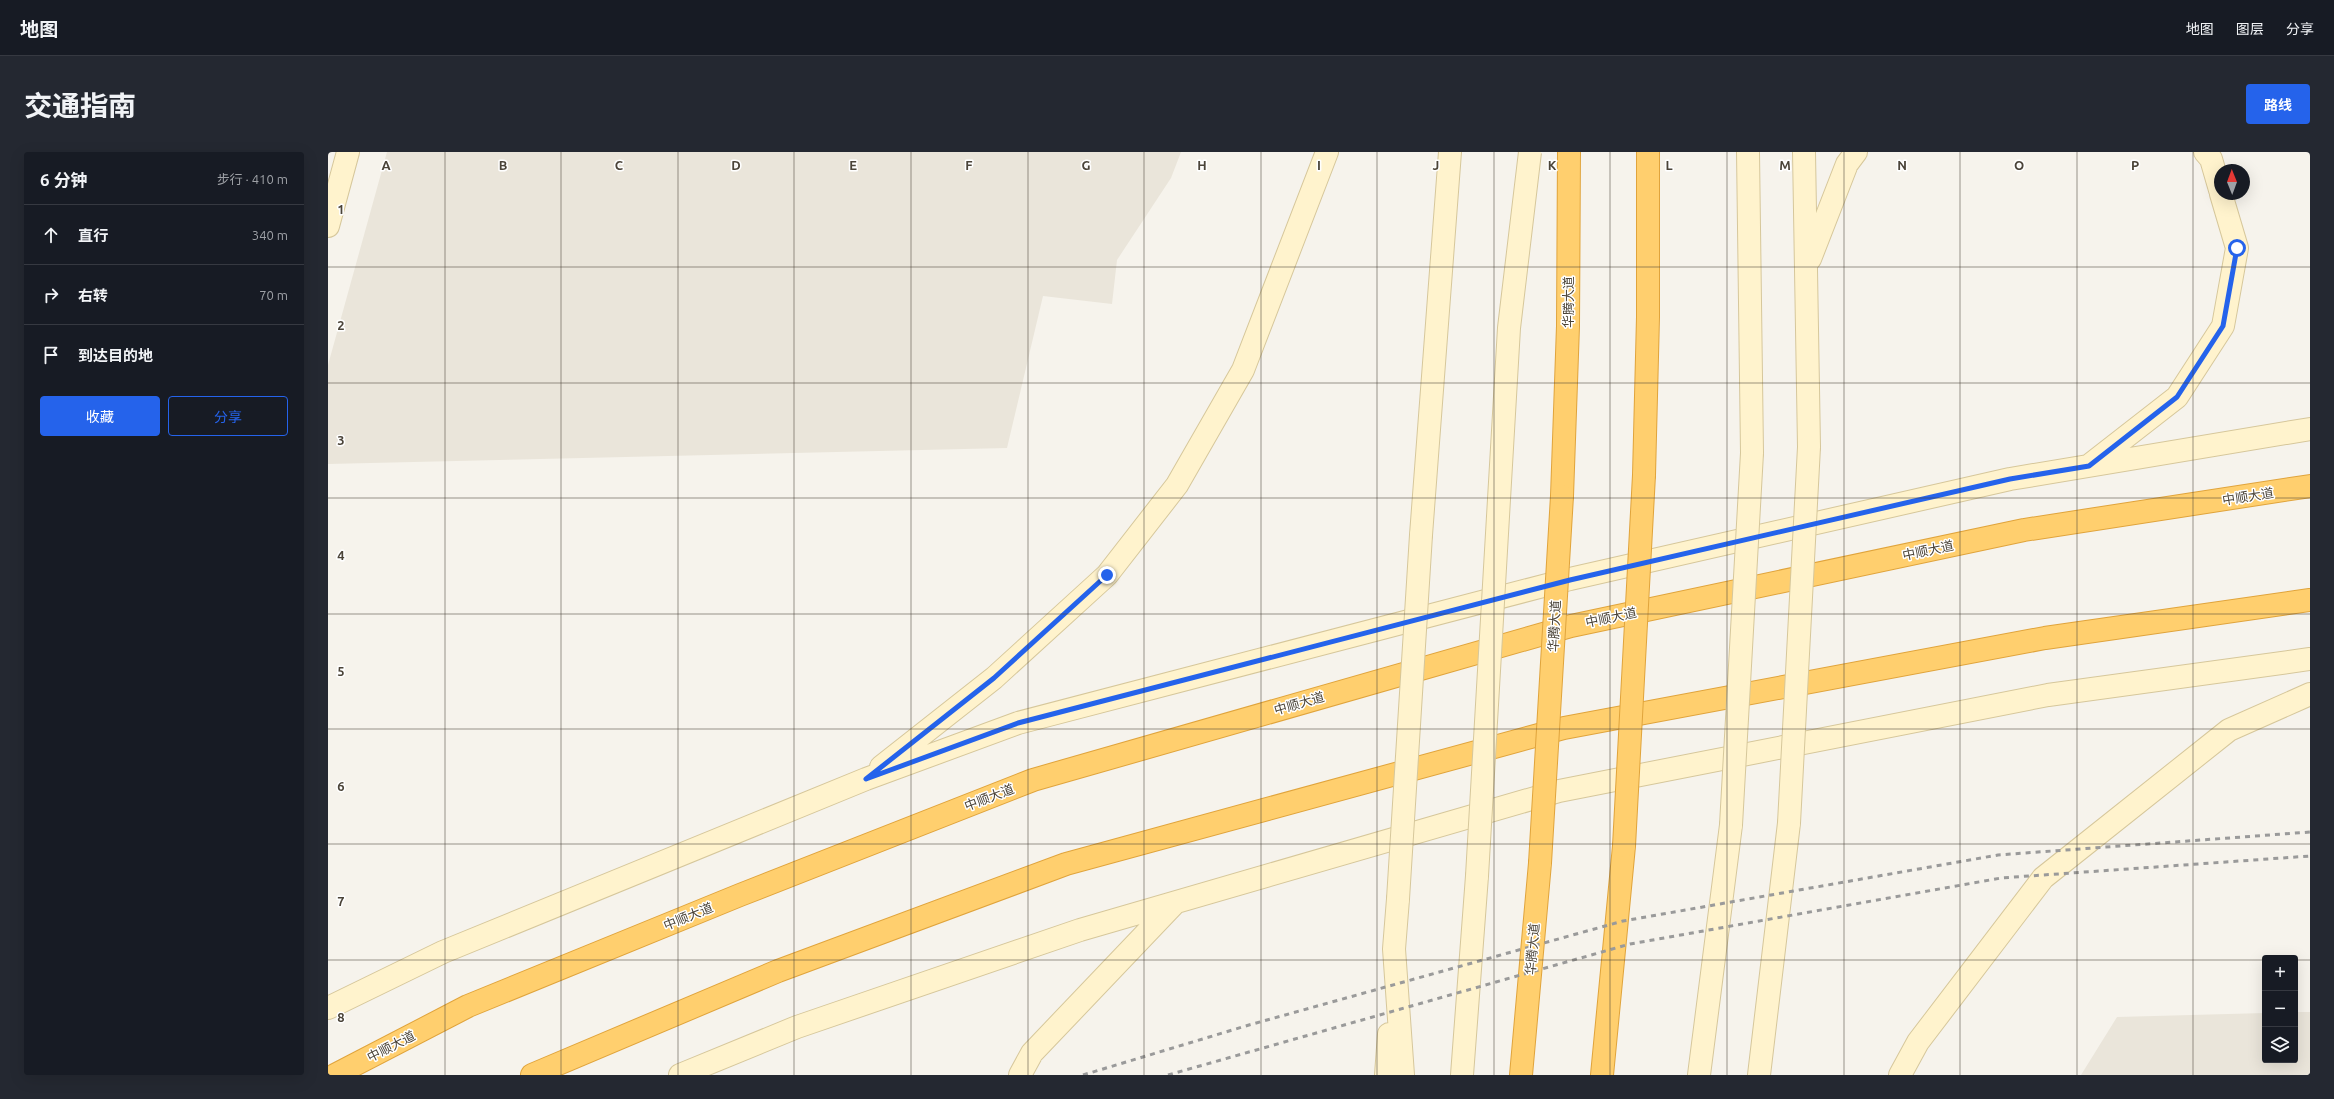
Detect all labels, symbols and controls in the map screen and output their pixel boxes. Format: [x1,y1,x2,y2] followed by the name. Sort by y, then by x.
[20,18,58,40] text: 地图
[2186,21,2214,37] text: 地图
[2236,21,2264,37] text: 图层
[2286,21,2314,37] text: 分享
[2246,84,2310,124] button: 路线
[24,90,136,121] text: 交通指南
[381,158,391,172] text: A
[499,158,508,172] text: B
[615,158,624,172] text: C
[731,158,741,172] text: D
[849,158,857,172] text: E
[965,158,973,172] text: F
[1082,158,1091,172] text: G
[1197,158,1207,172] text: H
[1317,158,1321,172] text: I
[1433,158,1439,172] text: J
[1548,158,1557,172] text: K
[1665,158,1673,172] text: L
[1779,158,1791,172] text: M
[1897,158,1907,172] text: N
[2014,158,2024,172] text: O
[2131,158,2139,172] text: P
[2214,164,2250,200] north arrow
[40,170,88,189] text: 6 分钟
[217,172,288,186] text: 步行 · 410 m
[337,202,345,216] text: 1
[40,224,62,246] icon: ahead
[78,227,108,244] text: 直行
[252,228,288,242] text: 340 m
[2228,239,2246,257] route start
[1561,276,1575,328] street label: 华腾大道
[40,284,62,306] icon: right
[78,287,108,304] text: 右转
[259,288,288,302] text: 70 m
[337,318,345,332] text: 2
[40,344,62,366] icon: arrive
[78,347,153,364] text: 到达目的地
[40,396,160,436] button: 收藏
[168,396,288,436] button: 分享
[337,433,345,447] text: 3
[2221,485,2275,507] street label: 中顺大道
[1901,538,1955,562] street label: 中顺大道
[337,548,345,562] text: 4
[1098,566,1116,584] route end
[1546,600,1562,652] street label: 华腾大道
[1584,605,1638,629] street label: 中顺大道
[337,664,345,678] text: 5
[1272,689,1326,717] street label: 中顺大道
[337,779,345,793] text: 6
[962,781,1016,813] street label: 中顺大道
[337,894,345,908] text: 7
[661,900,715,932] street label: 中顺大道
[1523,922,1541,976] street label: 华腾大道
[2262,955,2298,1063] map controls
[2262,955,2298,991] button: +
[2262,991,2298,1027] button: −
[337,1010,345,1024] text: 8
[2262,1027,2298,1063] button: layers
[365,1028,417,1064] street label: 中顺大道

